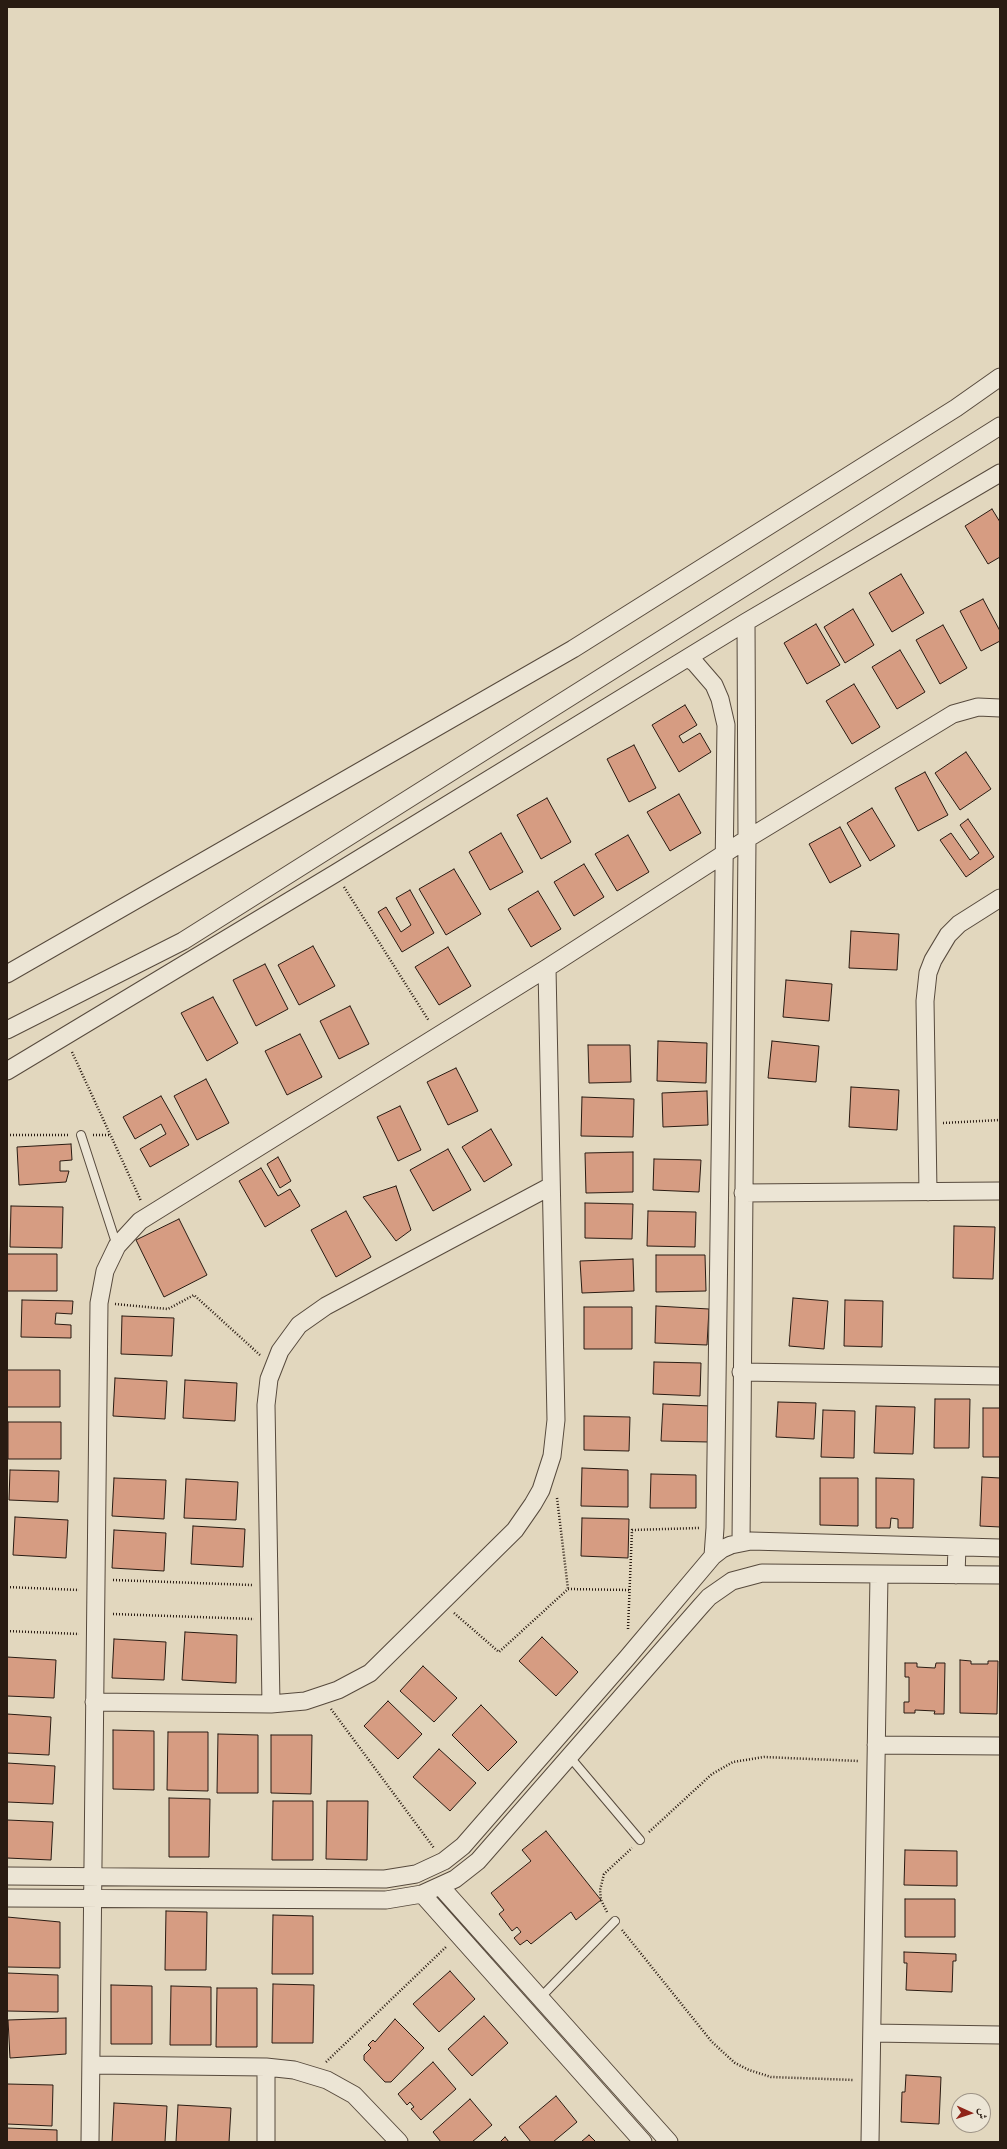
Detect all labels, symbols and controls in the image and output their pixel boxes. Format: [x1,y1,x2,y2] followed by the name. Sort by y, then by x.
[951,2093,991,2133] north arrow
[976,2108,989,2119] text: ش

